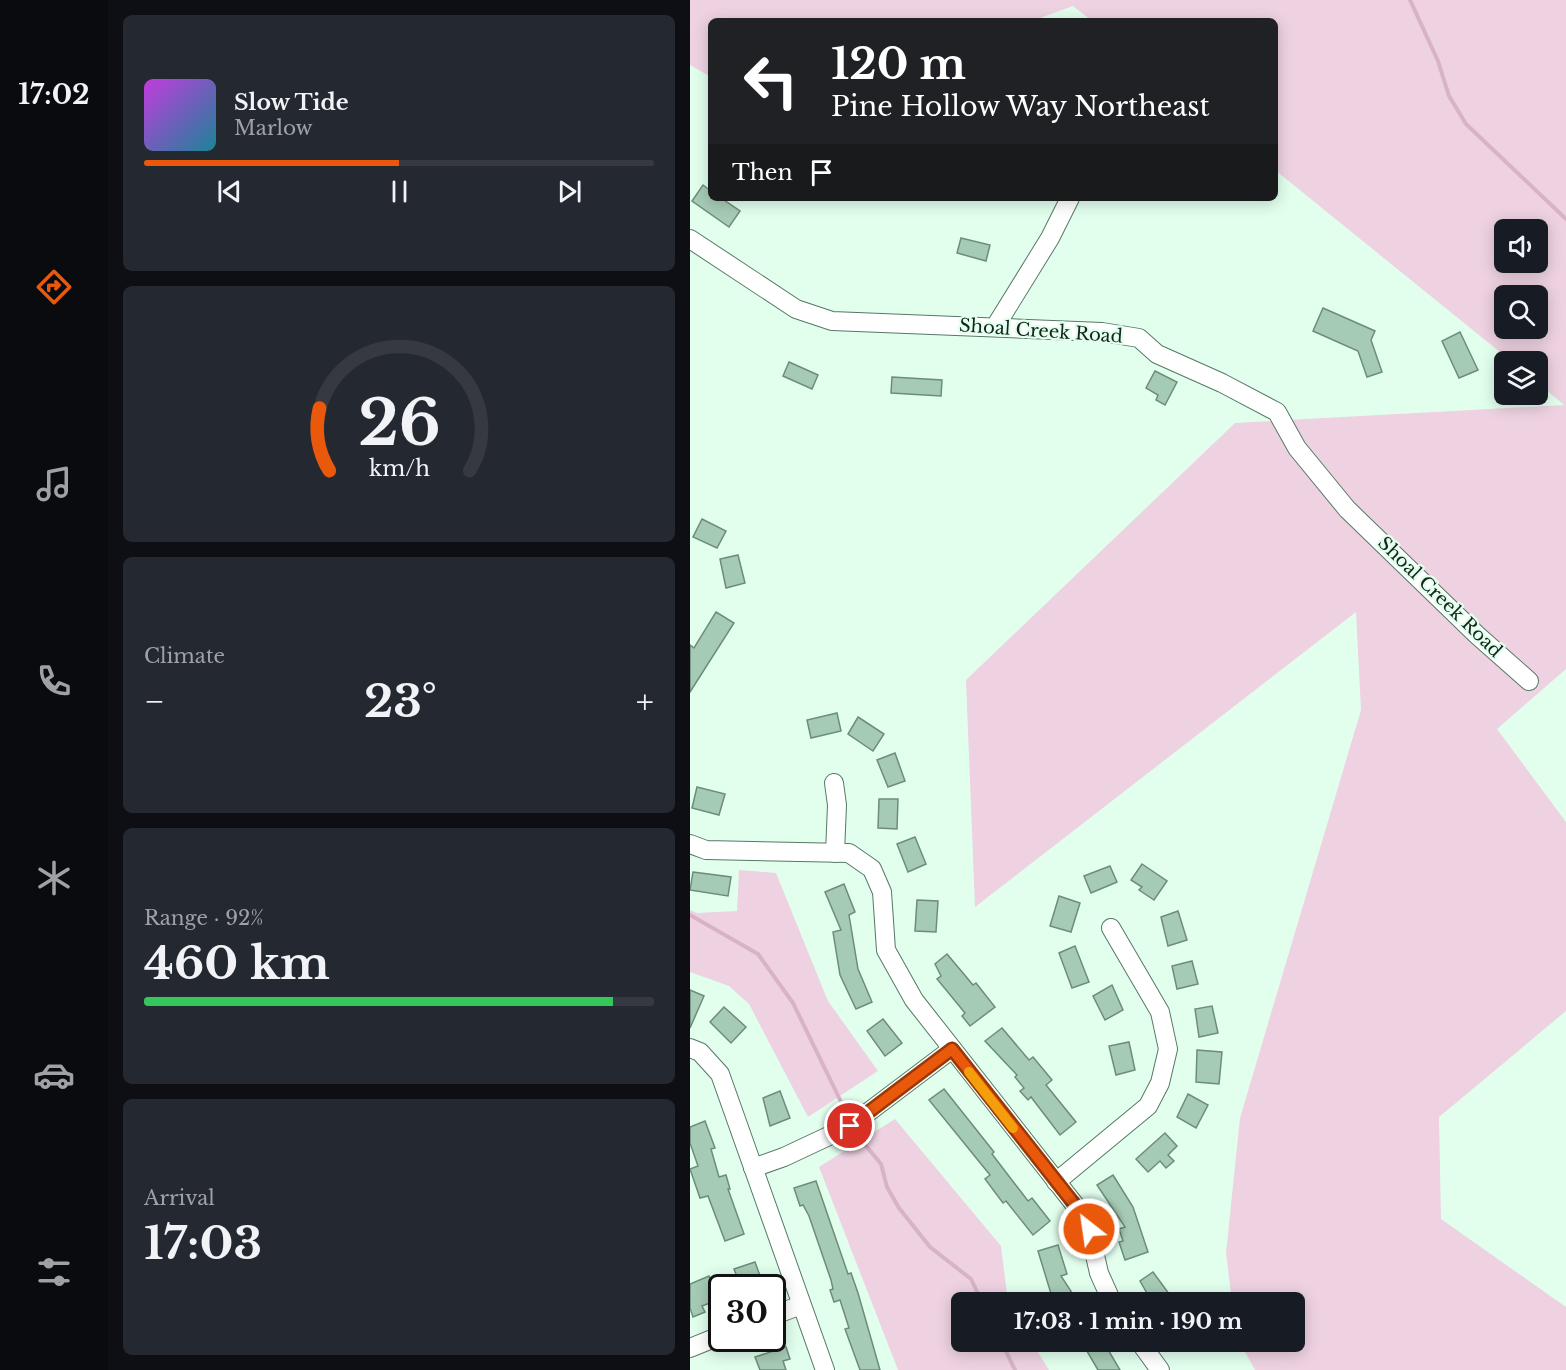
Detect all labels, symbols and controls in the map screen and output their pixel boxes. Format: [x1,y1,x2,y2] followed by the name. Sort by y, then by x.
[831,38,966,90] text: 120 m
[732,42,810,120] icon: left
[18,78,90,111] text: 17:02
[234,89,349,116] text: Slow Tide
[831,90,1210,123] text: Pine Hollow Way Northeast
[234,116,313,140] text: Marlow
[805,156,838,189] icon: arrive
[732,159,793,186] text: Then
[213,175,246,208] icon: previous
[383,175,416,208] icon: pause
[553,175,586,208] icon: next
[1494,219,1548,405] map controls
[1494,219,1548,273] button: sound
[33,266,75,308] icon: directions
[1494,285,1548,339] button: search
[958,314,1124,348] street label: Shoal Creek Road
[1494,351,1548,405] button: layers
[358,384,440,462] text: 26
[369,455,430,482] text: km/h
[33,463,75,505] icon: music
[1373,532,1507,662] street label: Shoal Creek Road
[144,644,225,668] text: Climate
[33,660,75,702] icon: phone
[364,673,437,729] text: 23°
[144,681,165,722] text: −
[636,681,654,722] text: +
[33,857,75,899] icon: climate
[144,906,264,930] text: Range · 92%
[144,935,330,991] text: 460 km
[33,1054,75,1096] icon: car
[824,1100,875,1151] pin
[833,1109,866,1142] icon: arrive
[144,1186,215,1210] text: Arrival
[1057,1197,1121,1261] position arrow
[144,1215,262,1271] text: 17:03
[33,1251,75,1293] icon: filters
[708,1274,786,1352] speed limit sign: 30
[1014,1308,1242,1335] text: 17:03 · 1 min · 190 m

